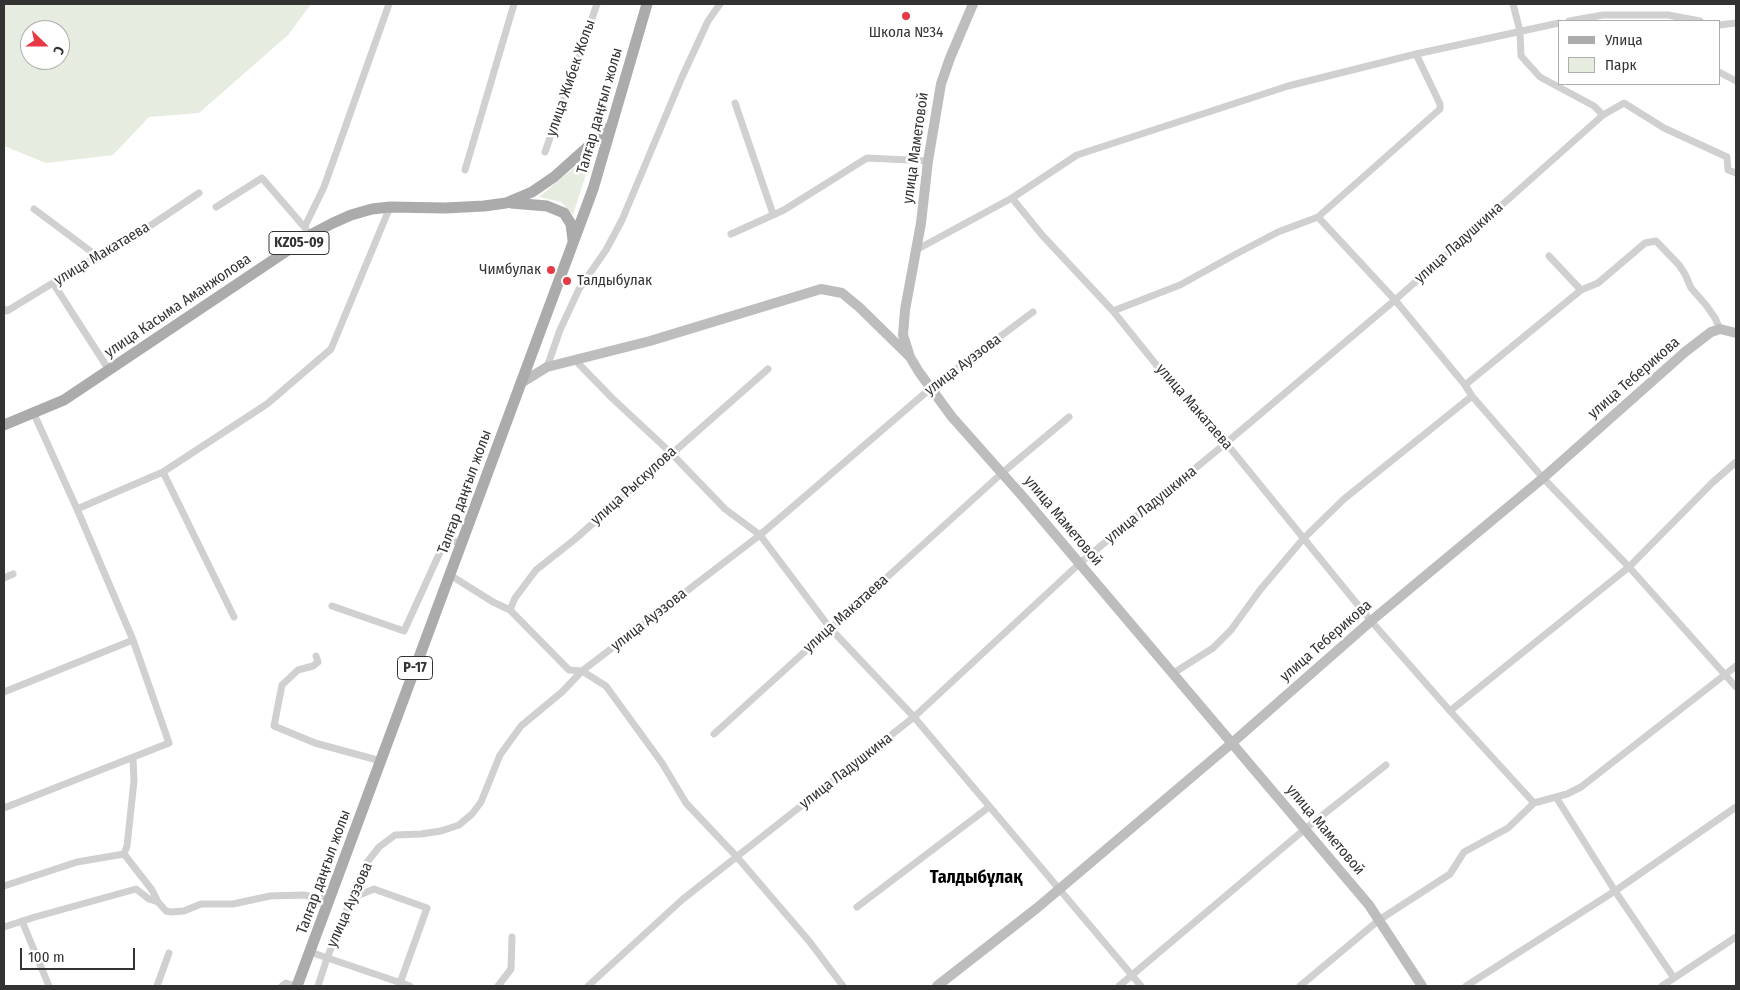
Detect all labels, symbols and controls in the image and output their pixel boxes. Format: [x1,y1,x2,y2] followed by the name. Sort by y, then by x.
[900,10,912,22] marker: Школа №34
[543,17,599,139] street label: улица Жибек Жолы
[20,20,70,70] north arrow
[1558,20,1720,85] legend
[869,24,943,42] place label: Школа №34
[1605,31,1643,49] text: Улица
[49,44,68,57] text: С
[573,46,627,176] street label: Талғар даңғыл жолы
[1605,56,1636,74] text: Парк
[899,91,933,205] street label: улица Маметовой
[1411,199,1507,287] street label: улица Ладушкина
[51,218,153,290] street label: улица Макатаева
[269,232,329,254] road number: KZ05-09
[101,250,255,362] street label: улица Касыма Аманжолова
[479,261,541,279] place label: Чимбулак
[545,264,557,276] marker: Чимбулак
[577,272,652,290] place label: Талдыбулак
[561,275,573,287] marker: Талдыбулак
[921,330,1005,400] street label: улица Ауэзова
[1585,333,1683,423] street label: улица Теберикова
[1152,360,1236,454] street label: улица Макатаева
[434,428,496,556] street label: Талғар даңғыл жолы
[587,443,681,529] street label: улица Рыскулова
[1102,463,1200,547] street label: улица Ладушкина
[1020,472,1106,570] street label: улица Маметовой
[800,571,892,657] street label: улица Макатаева
[608,585,690,655] street label: улица Ауэзова
[1277,596,1375,686] street label: улица Теберикова
[398,656,432,680] road number: P-17
[796,729,896,813] street label: улица Ладушкина
[1282,781,1368,879] street label: улица Маметовой
[293,808,355,936] street label: Талғар даңғыл жолы
[323,860,377,950] street label: улица Ауэзова
[930,867,1022,889] district label: Талдыбұлақ
[22,938,138,970] scale bar
[28,948,65,966] text: 100 m

